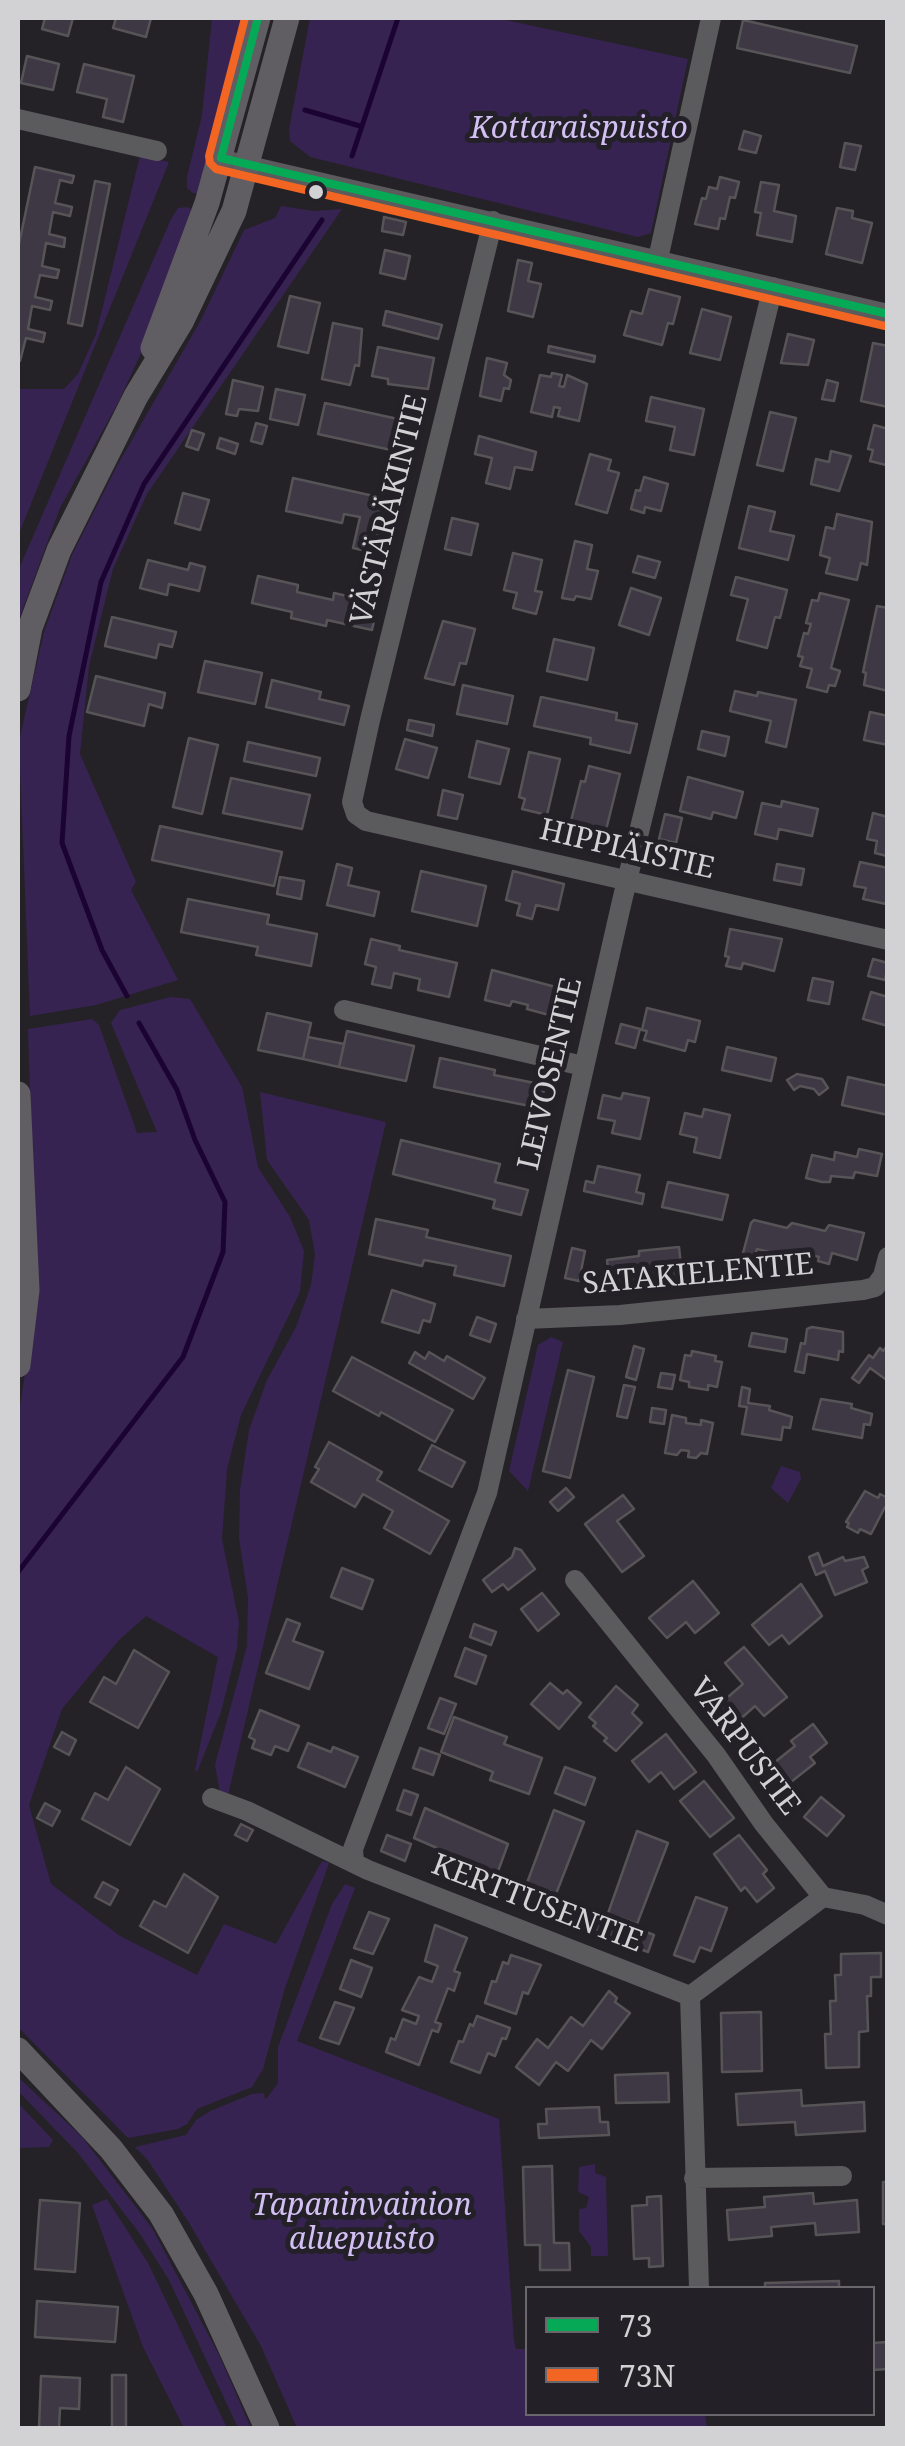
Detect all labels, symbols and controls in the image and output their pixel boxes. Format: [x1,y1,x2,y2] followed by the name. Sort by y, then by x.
[470,111,688,147] park label: Kottaraispuisto
[306,182,326,202] unlabelled marker
[344,391,436,629] street label: VÄSTÄRÄKINTIE
[536,812,718,888] street label: HIPPIÄISTIE
[511,974,591,1174] street label: LEIVOSENTIE
[581,1247,815,1303] street label: SATAKIELENTIE
[681,1671,807,1823] street label: VARPUSTIE
[426,1847,648,1961] street label: KERTTUSENTIE
[252,2188,472,2258] park label: Tapaninvainion aluepuisto
[525,2286,875,2416] legend
[619,2305,653,2346] text: 73
[619,2355,675,2396] text: 73N

